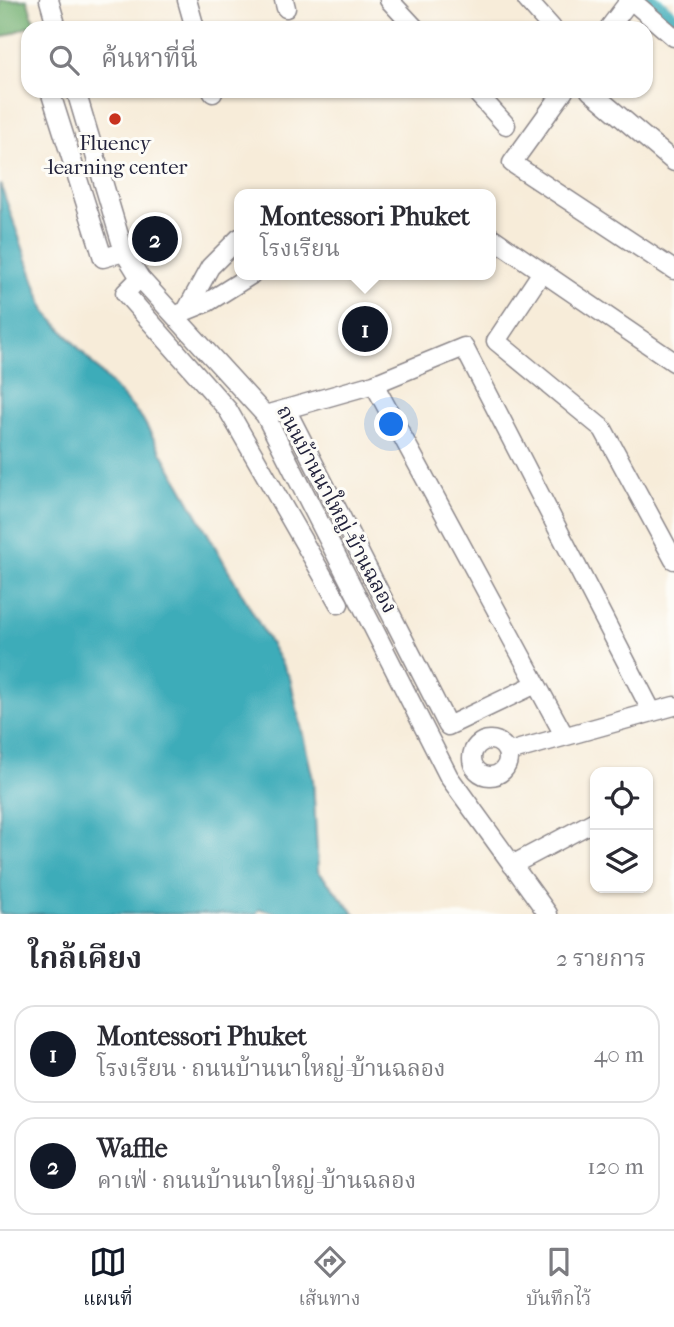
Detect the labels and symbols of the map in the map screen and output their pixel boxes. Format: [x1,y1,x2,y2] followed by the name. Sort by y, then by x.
[107,111,123,127] marker: Fluency -learning center
[43,131,188,179] place label: Fluency -learning center
[132,213,178,265] pin: 2
[342,303,388,355] pin: 1
[272,399,405,617] street label: ถนนบ้านนาใหญ่-บ้านฉลอง
[374,407,408,441] your location

